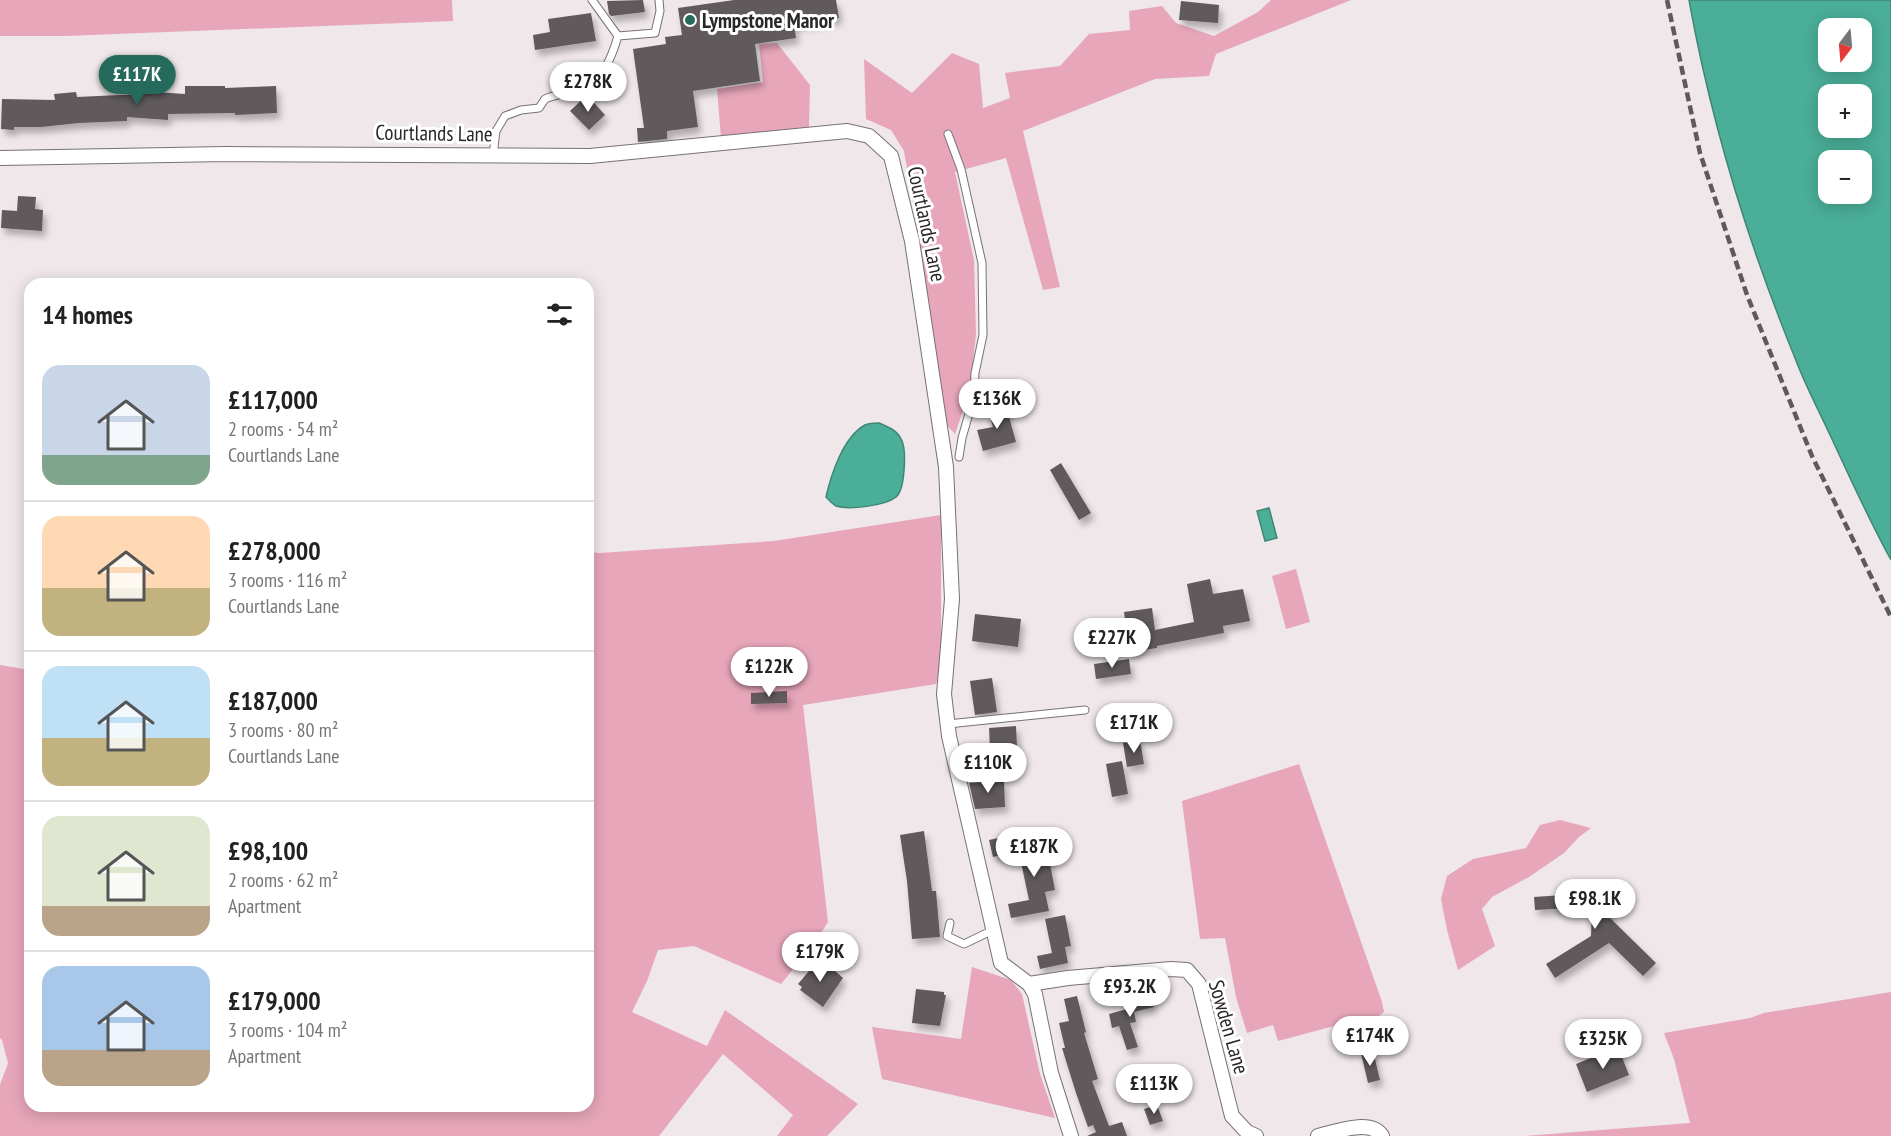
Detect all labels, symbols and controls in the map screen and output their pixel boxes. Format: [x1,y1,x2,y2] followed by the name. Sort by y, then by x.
[702,7,835,34] place label: Lympstone Manor
[683,13,697,27] marker: Lympstone Manor
[1818,18,1872,72] north arrow
[1818,18,1872,204] map controls
[95,55,179,106] pin: £117K
[113,61,161,87] text: £117K
[546,62,630,113] pin: £278K
[564,68,612,94] text: £278K
[1818,84,1872,138] button: +
[375,118,493,148] street label: Courtlands Lane
[1818,150,1872,204] button: −
[902,164,952,284] street label: Courtlands Lane
[42,298,133,331] text: 14 homes
[543,298,576,331] icon: filters
[955,379,1039,430] pin: £136K
[228,383,318,416] text: £117,000
[973,385,1021,411] text: £136K
[90,389,162,461] icon: home
[228,416,338,442] text: 2 rooms · 54 m²
[228,442,340,468] text: Courtlands Lane
[228,534,321,567] text: £278,000
[90,540,162,612] icon: home
[228,567,347,593] text: 3 rooms · 116 m²
[228,593,340,619] text: Courtlands Lane
[1070,618,1154,669] pin: £227K
[1088,624,1136,650] text: £227K
[727,647,811,698] pin: £122K
[745,653,793,679] text: £122K
[228,684,318,717] text: £187,000
[90,690,162,762] icon: home
[1092,703,1176,754] pin: £171K
[1110,709,1158,735] text: £171K
[228,717,338,743] text: 3 rooms · 80 m²
[228,743,340,769] text: Courtlands Lane
[946,743,1030,794] pin: £110K
[964,749,1012,775] text: £110K
[992,827,1076,878] pin: £187K
[1010,833,1058,859] text: £187K
[228,834,308,867] text: £98,100
[90,840,162,912] icon: home
[228,867,338,893] text: 2 rooms · 62 m²
[1546,879,1644,930] pin: £98.1K
[1569,885,1621,911] text: £98.1K
[228,893,301,919] text: Apartment
[778,932,862,983] pin: £179K
[796,938,844,964] text: £179K
[1081,967,1179,1018] pin: £93.2K
[1104,973,1156,999] text: £93.2K
[1203,977,1255,1077] street label: Sowden Lane
[228,984,321,1017] text: £179,000
[90,990,162,1062] icon: home
[1328,1016,1412,1067] pin: £174K
[228,1017,347,1043] text: 3 rooms · 104 m²
[1561,1019,1645,1070] pin: £325K
[1346,1022,1394,1048] text: £174K
[1579,1025,1627,1051] text: £325K
[228,1043,301,1069] text: Apartment
[1112,1064,1196,1115] pin: £113K
[1130,1070,1178,1096] text: £113K

